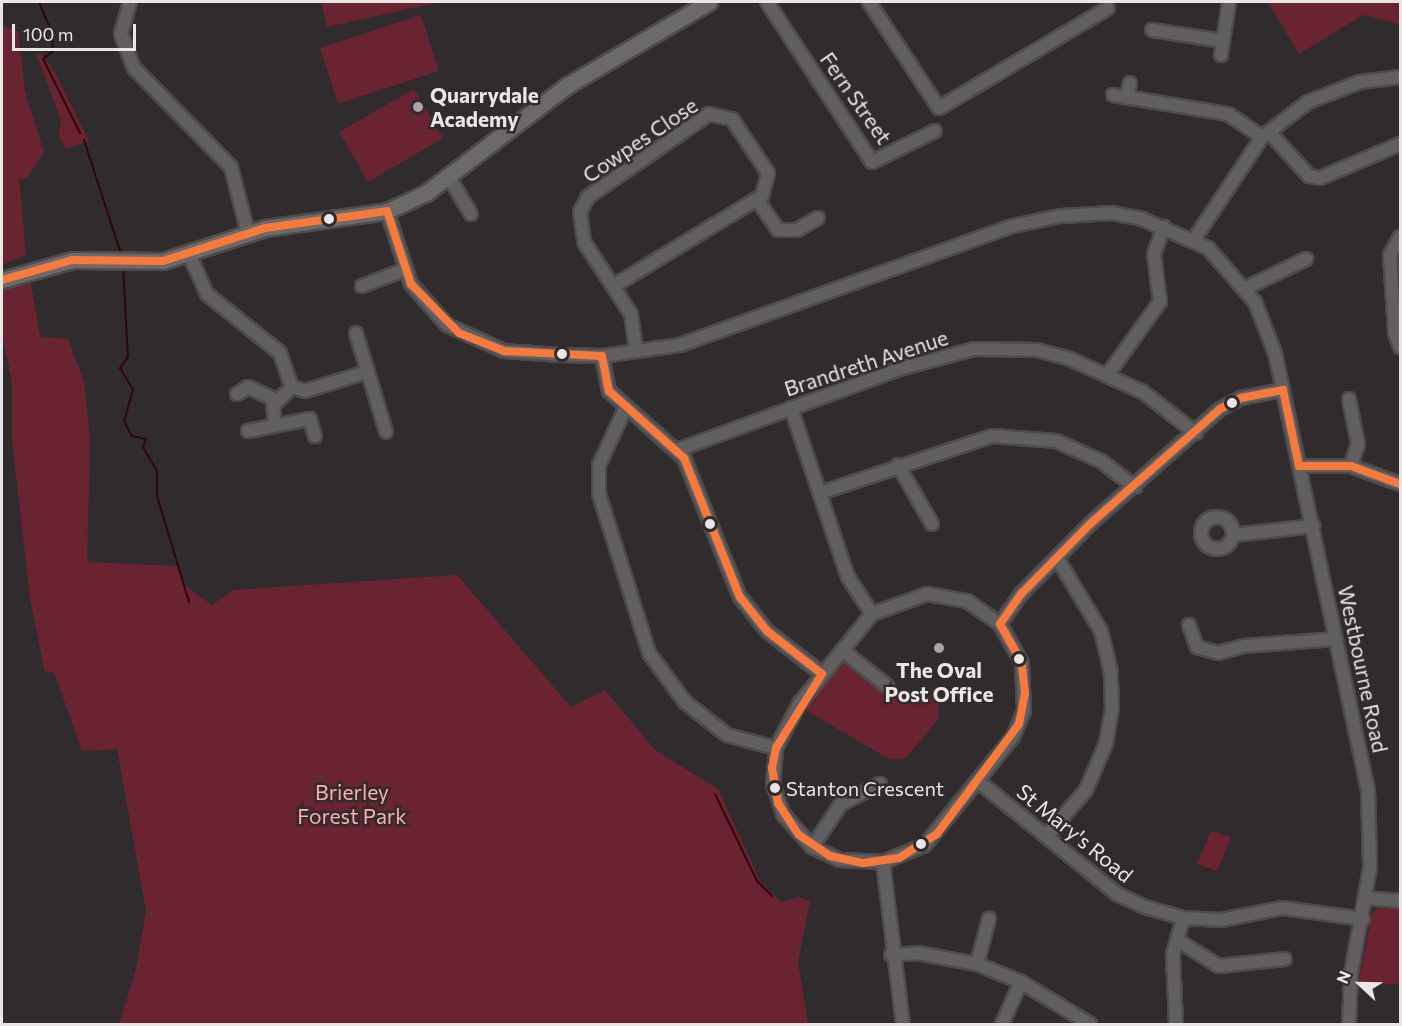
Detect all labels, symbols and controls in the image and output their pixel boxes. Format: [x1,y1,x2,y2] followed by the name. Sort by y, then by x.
[15,12,140,50] scale bar
[23,23,73,45] text: 100 m
[815,47,897,149] street label: Fern Street
[430,82,539,132] place label: Quarrydale Academy
[578,92,702,188] street label: Cowpes Close
[411,100,425,114] marker: Quarrydale Academy
[323,213,335,225] unlabelled marker
[781,325,951,401] street label: Brandreth Avenue
[556,348,568,360] unlabelled marker
[1226,397,1238,409] unlabelled marker
[704,518,716,530] unlabelled marker
[1333,583,1393,755] street label: Westbourne Road
[932,641,946,655] marker: The Oval Post Office
[1013,653,1025,665] unlabelled marker
[884,657,994,707] place label: The Oval Post Office
[786,776,944,800] place label: Stanton Crescent
[297,779,407,829] park label: Brierley Forest Park
[1012,779,1138,887] street label: St Mary's Road
[769,782,781,794] marker: Stanton Crescent
[915,838,927,850] unlabelled marker
[1330,954,1390,1014] north arrow
[1332,968,1354,986] text: N

